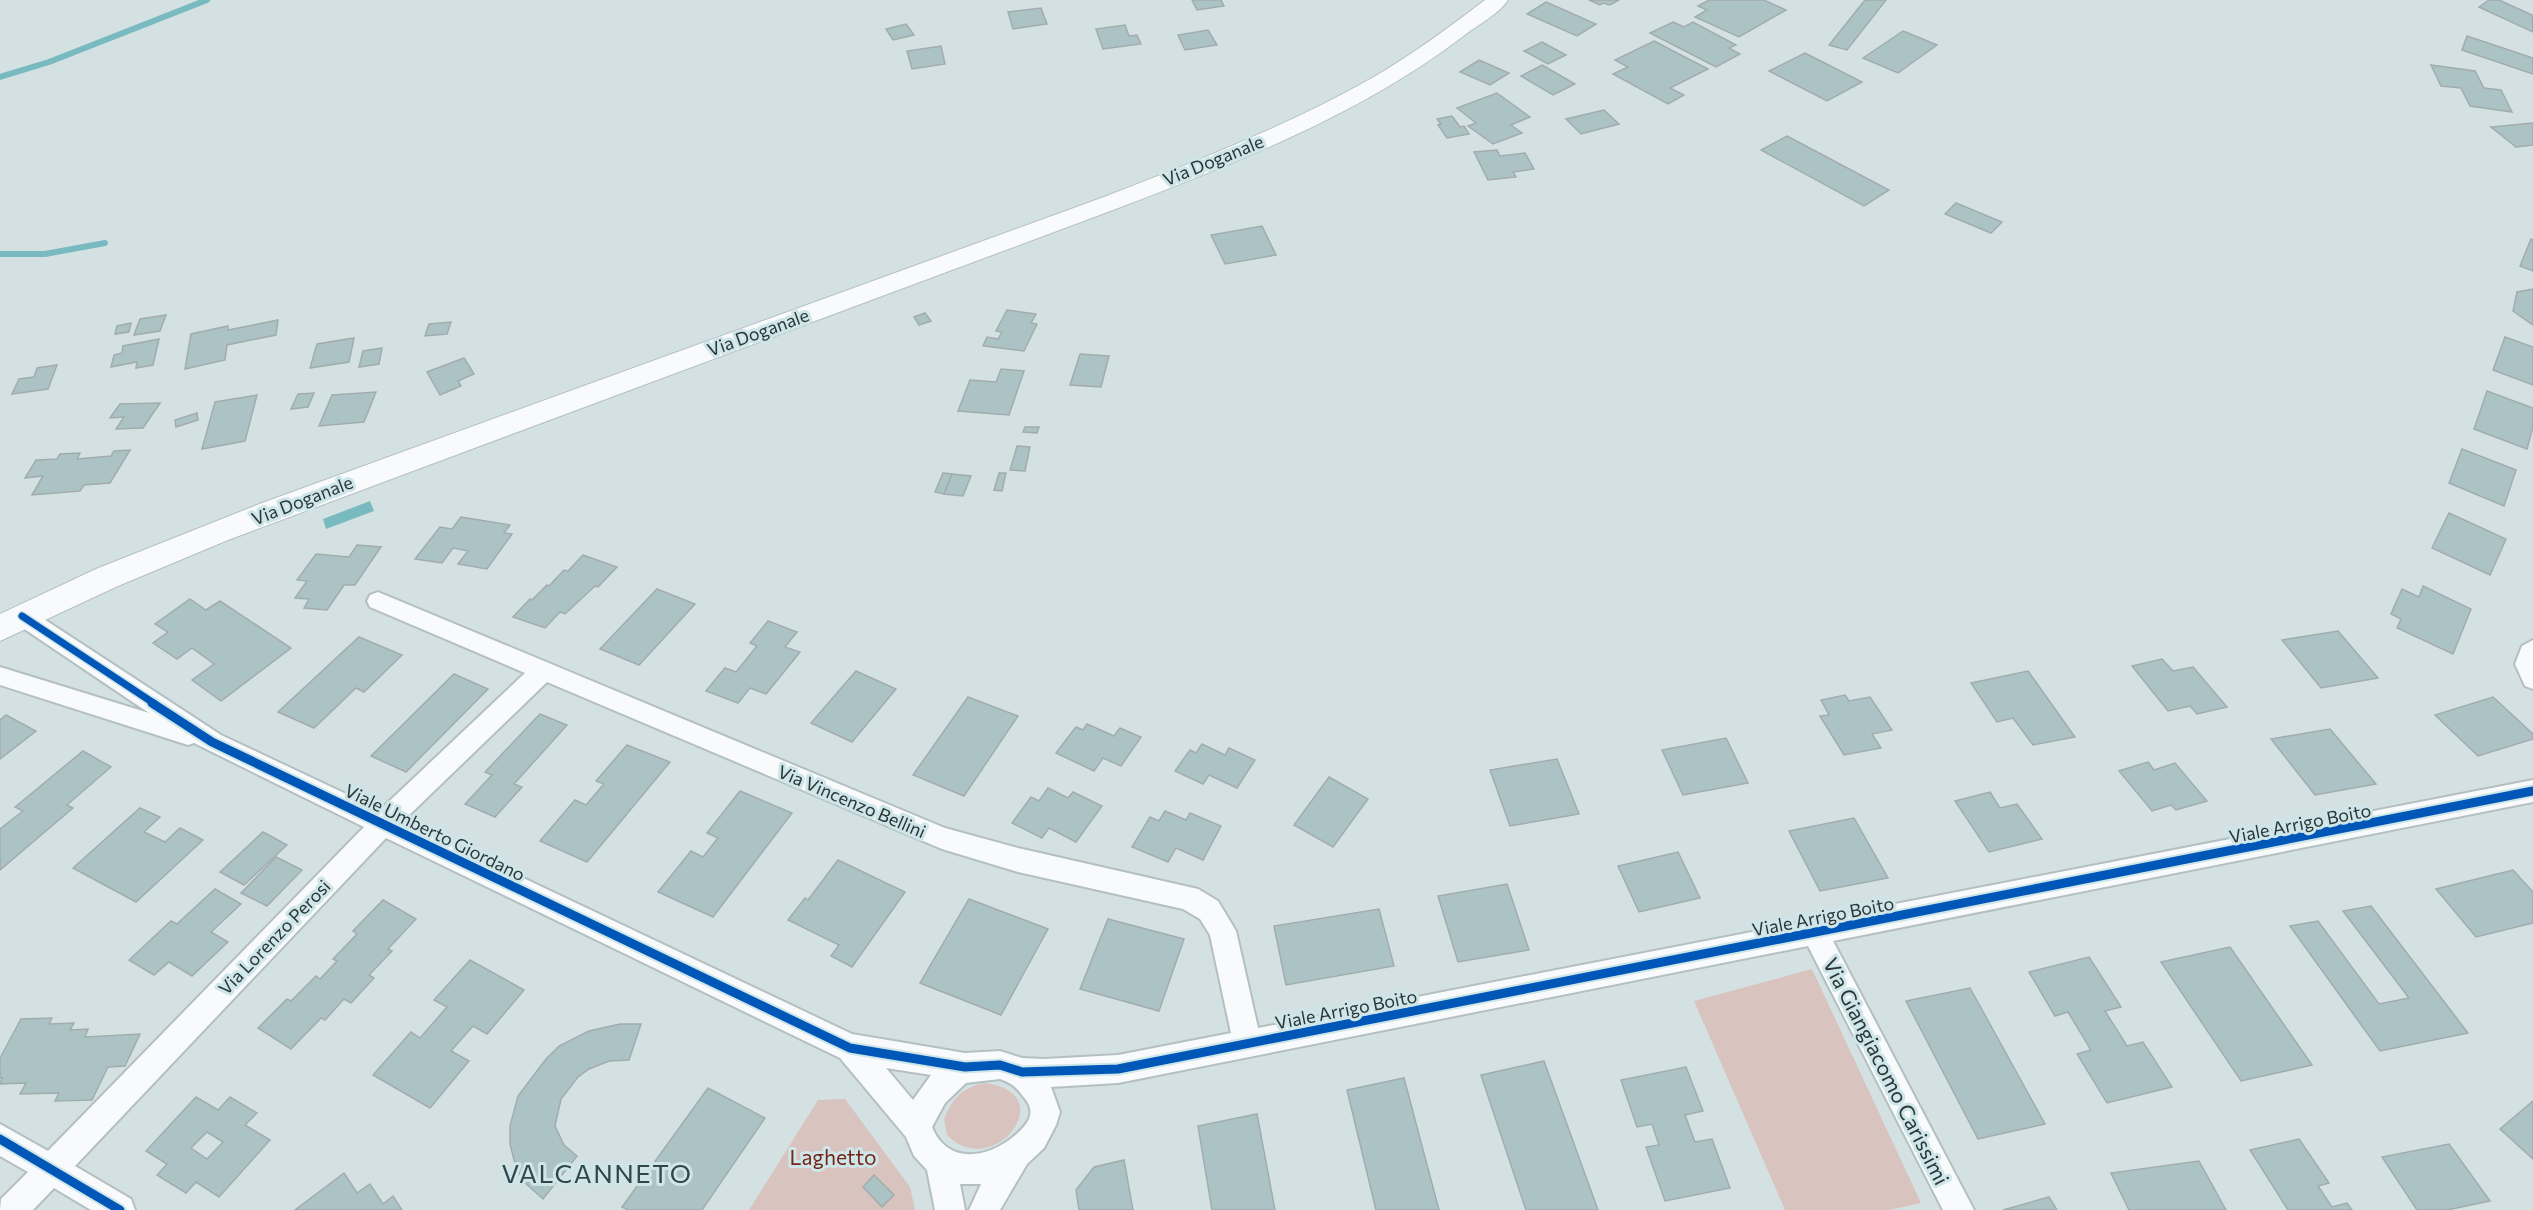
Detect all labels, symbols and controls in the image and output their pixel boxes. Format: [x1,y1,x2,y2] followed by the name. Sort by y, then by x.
[1159,130,1267,190] street label: Via Doganale
[704,303,812,361] street label: Via Doganale
[248,471,356,529] street label: Via Doganale
[775,760,929,842] street label: Via Vincenzo Bellini
[341,779,529,885] street label: Viale Umberto Giordano
[2227,798,2373,848] street label: Viale Arrigo Boito
[213,875,335,999] street label: Via Lorenzo Perosi
[1750,891,1896,941] street label: Viale Arrigo Boito
[1819,953,1955,1189] street label: Via Giangiacomo Carissimi
[1273,984,1419,1034] street label: Viale Arrigo Boito
[790,1144,876,1169] park label: Laghetto
[502,1157,692,1188] district label: VALCANNETO

